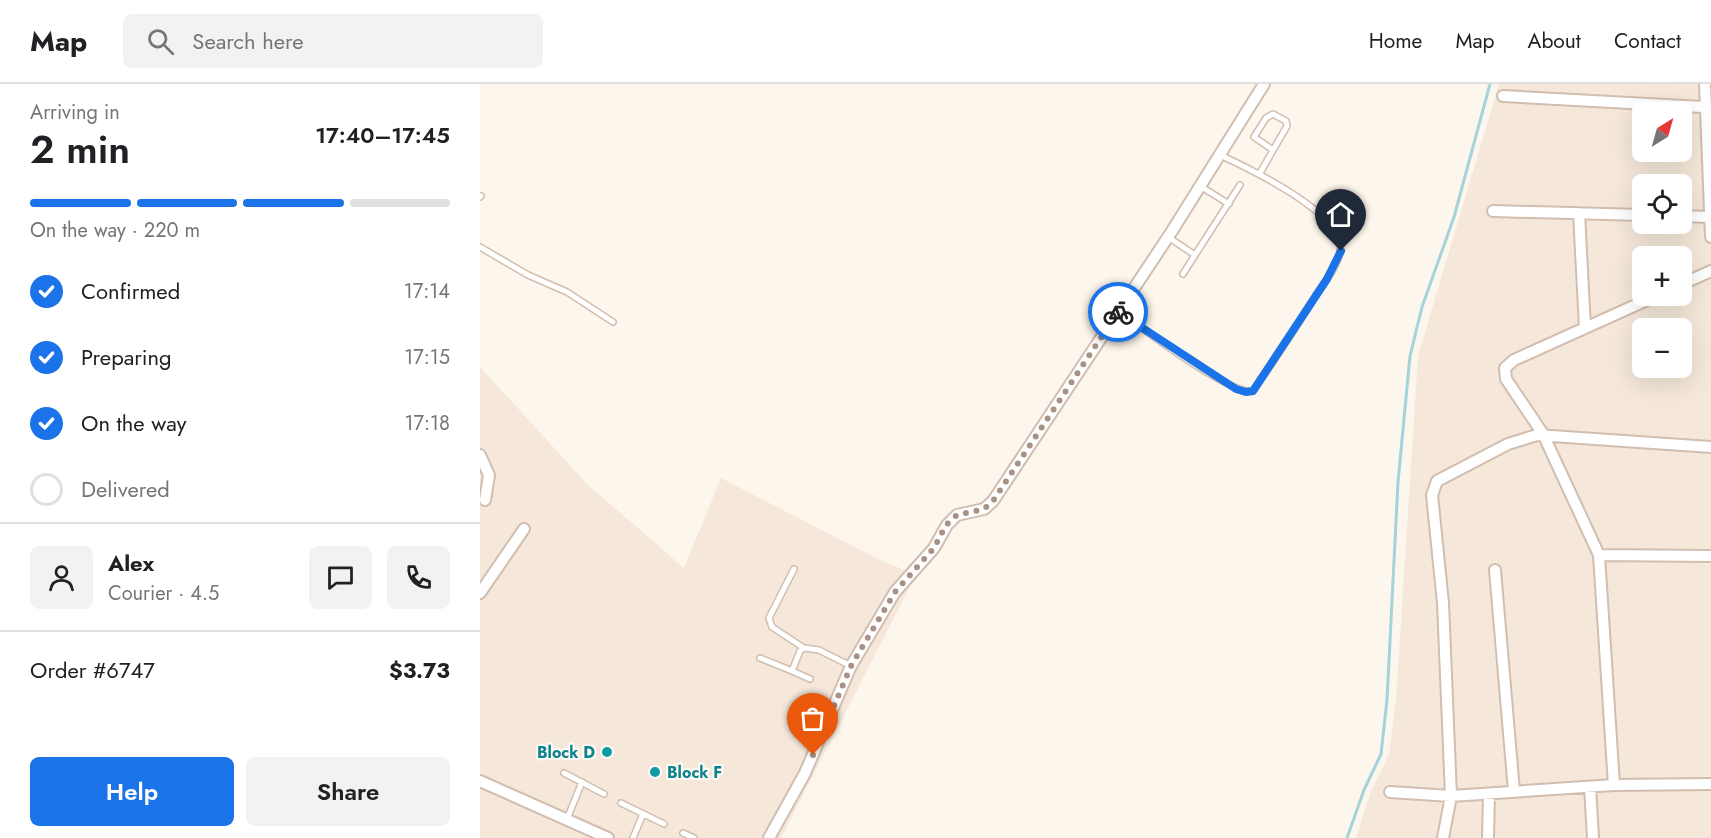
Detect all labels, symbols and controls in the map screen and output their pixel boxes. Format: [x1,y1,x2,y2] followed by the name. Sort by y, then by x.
[123,14,543,68] search box
[30,21,87,62] text: Map
[144,25,177,58] icon: search
[192,25,304,57] text: Search here
[1369,26,1422,56] text: Home
[1455,26,1495,56] text: Map
[1528,26,1581,56] text: About
[1614,26,1681,56] text: Contact
[30,98,120,127] text: Arriving in
[1632,102,1692,162] north arrow
[1632,102,1692,378] map controls
[315,119,450,151] text: 17:40–17:45
[30,121,130,178] text: 2 min
[1632,174,1692,234] button: locate
[1315,189,1366,251] pin
[1324,198,1357,231] icon: home
[30,216,200,245] text: On the way · 220 m
[1632,246,1692,306] button: +
[30,275,63,308] icon: check
[81,275,180,307] text: Confirmed
[404,277,450,306] text: 17:14
[1088,282,1148,342] courier
[1102,296,1135,329] icon: bike
[1632,318,1692,378] button: −
[30,341,63,374] icon: check
[81,341,172,373] text: Preparing
[404,343,450,372] text: 17:15
[30,407,63,440] icon: check
[81,407,186,439] text: On the way
[405,409,450,438] text: 17:18
[81,473,170,505] text: Delivered
[30,546,93,609] button: person
[309,546,372,609] button: chat
[387,546,450,609] button: phone
[108,547,154,579] text: Alex
[108,579,219,608] text: Courier · 4.5
[30,654,155,686] text: Order #6747
[389,654,450,686] text: $3.73
[787,693,838,755] pin
[796,702,829,735] icon: bag
[537,741,595,764] place label: Block D
[600,745,614,759] marker: Block D
[30,757,234,826] button: Help
[246,757,450,826] button: Share
[667,761,722,784] place label: Block F
[648,765,662,779] marker: Block F

